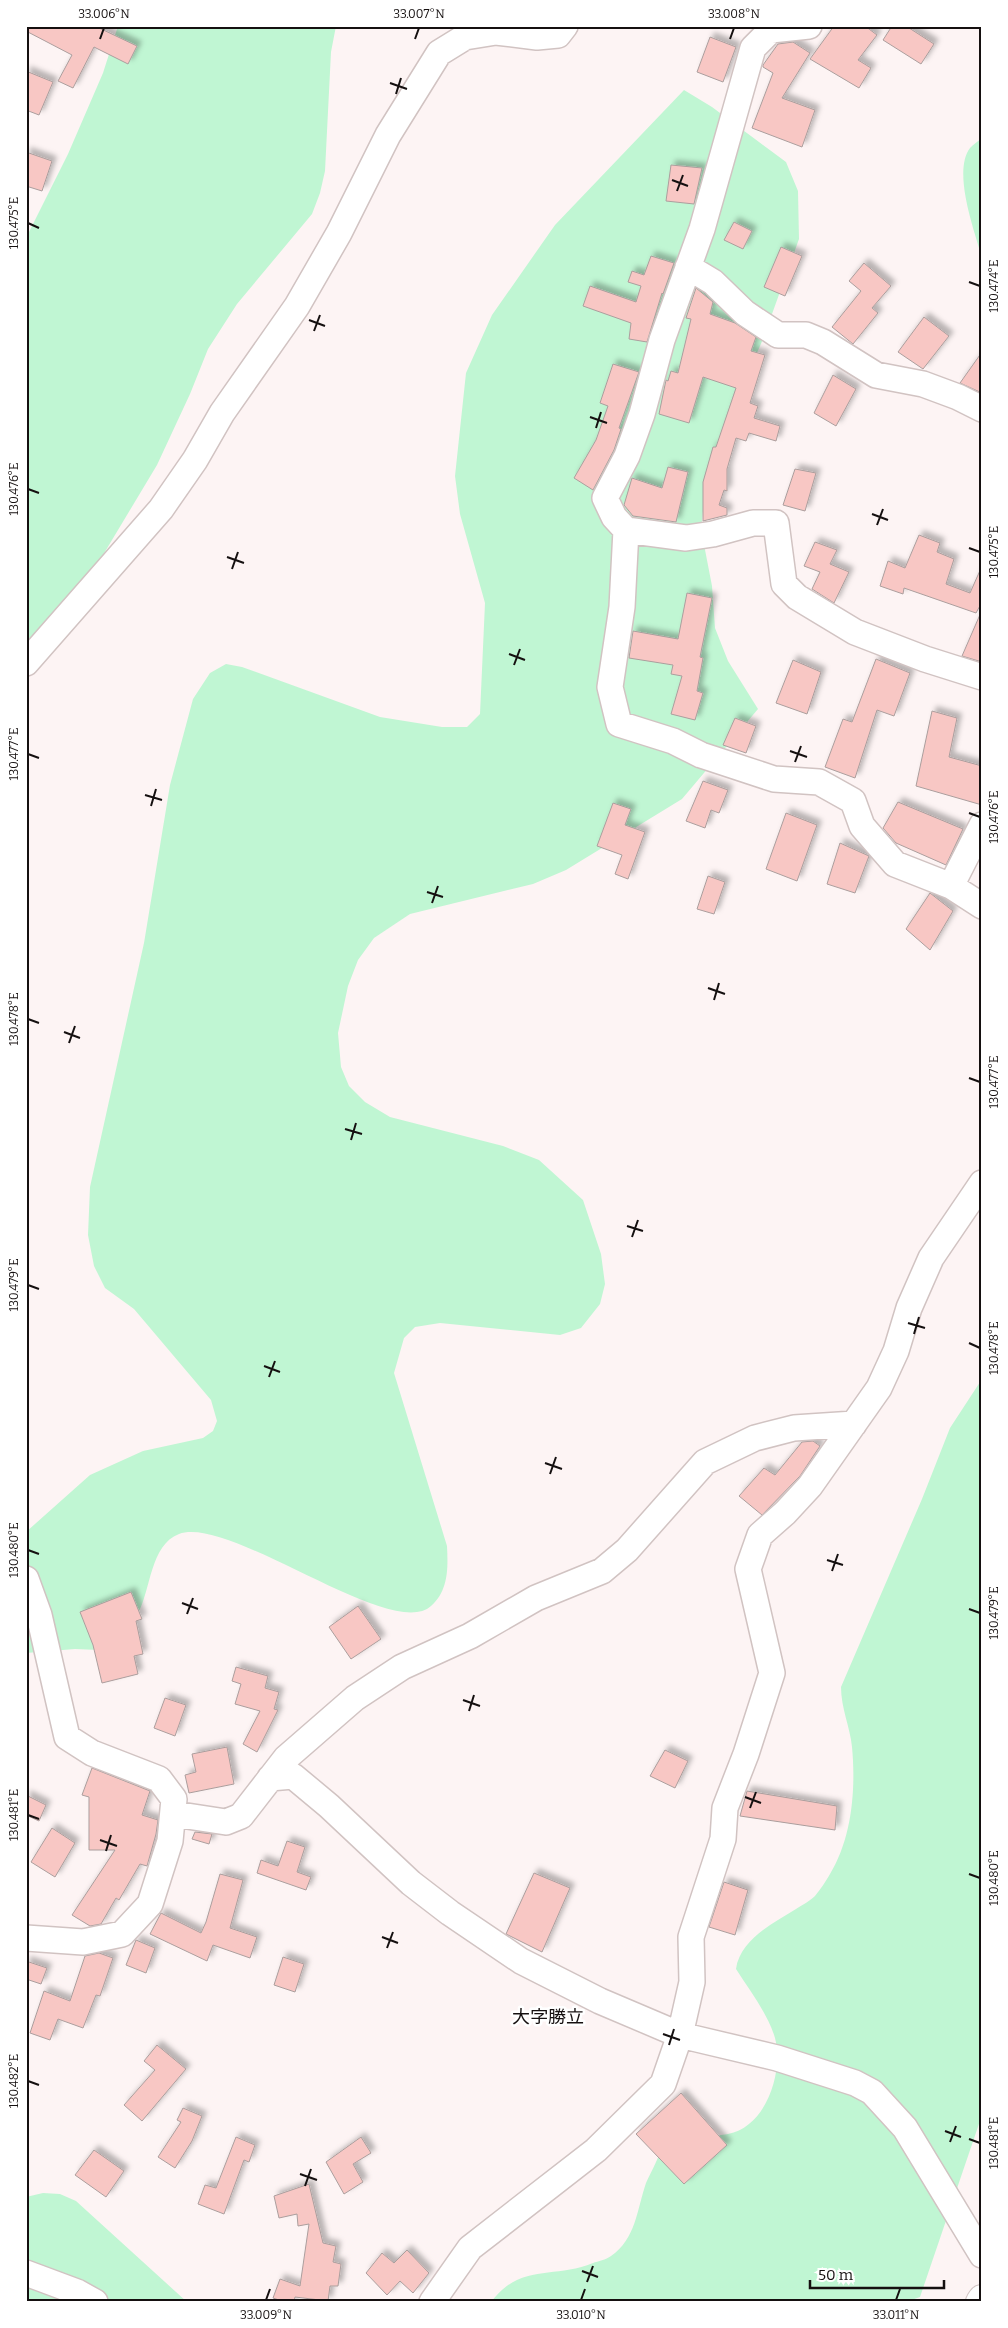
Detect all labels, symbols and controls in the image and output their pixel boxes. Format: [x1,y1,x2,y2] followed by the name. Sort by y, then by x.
[78,7,130,21] text: 33.006°N
[393,7,445,21] text: 33.007°N
[708,7,761,21] text: 33.008°N
[7,197,21,249] text: 130.475°E
[987,260,1001,312] text: 130.474°E
[7,462,21,516] text: 130.476°E
[987,526,1001,578] text: 130.475°E
[7,728,21,780] text: 130.477°E
[987,790,1001,844] text: 130.476°E
[7,992,21,1046] text: 130.478°E
[987,1056,1001,1108] text: 130.477°E
[7,1258,21,1312] text: 130.479°E
[987,1321,1001,1375] text: 130.478°E
[7,1522,21,1578] text: 130.480°E
[987,1586,1001,1640] text: 130.479°E
[7,1789,21,1841] text: 130.481°E
[987,1850,1001,1906] text: 130.480°E
[512,2006,584,2028] district label: 大字勝立
[7,2054,21,2108] text: 130.482°E
[987,2117,1001,2169] text: 130.481°E
[810,2258,944,2290] scale bar
[818,2266,854,2284] text: 50 m
[240,2308,292,2322] text: 33.009°N
[556,2308,606,2322] text: 33.010°N
[873,2308,920,2322] text: 33.011°N

